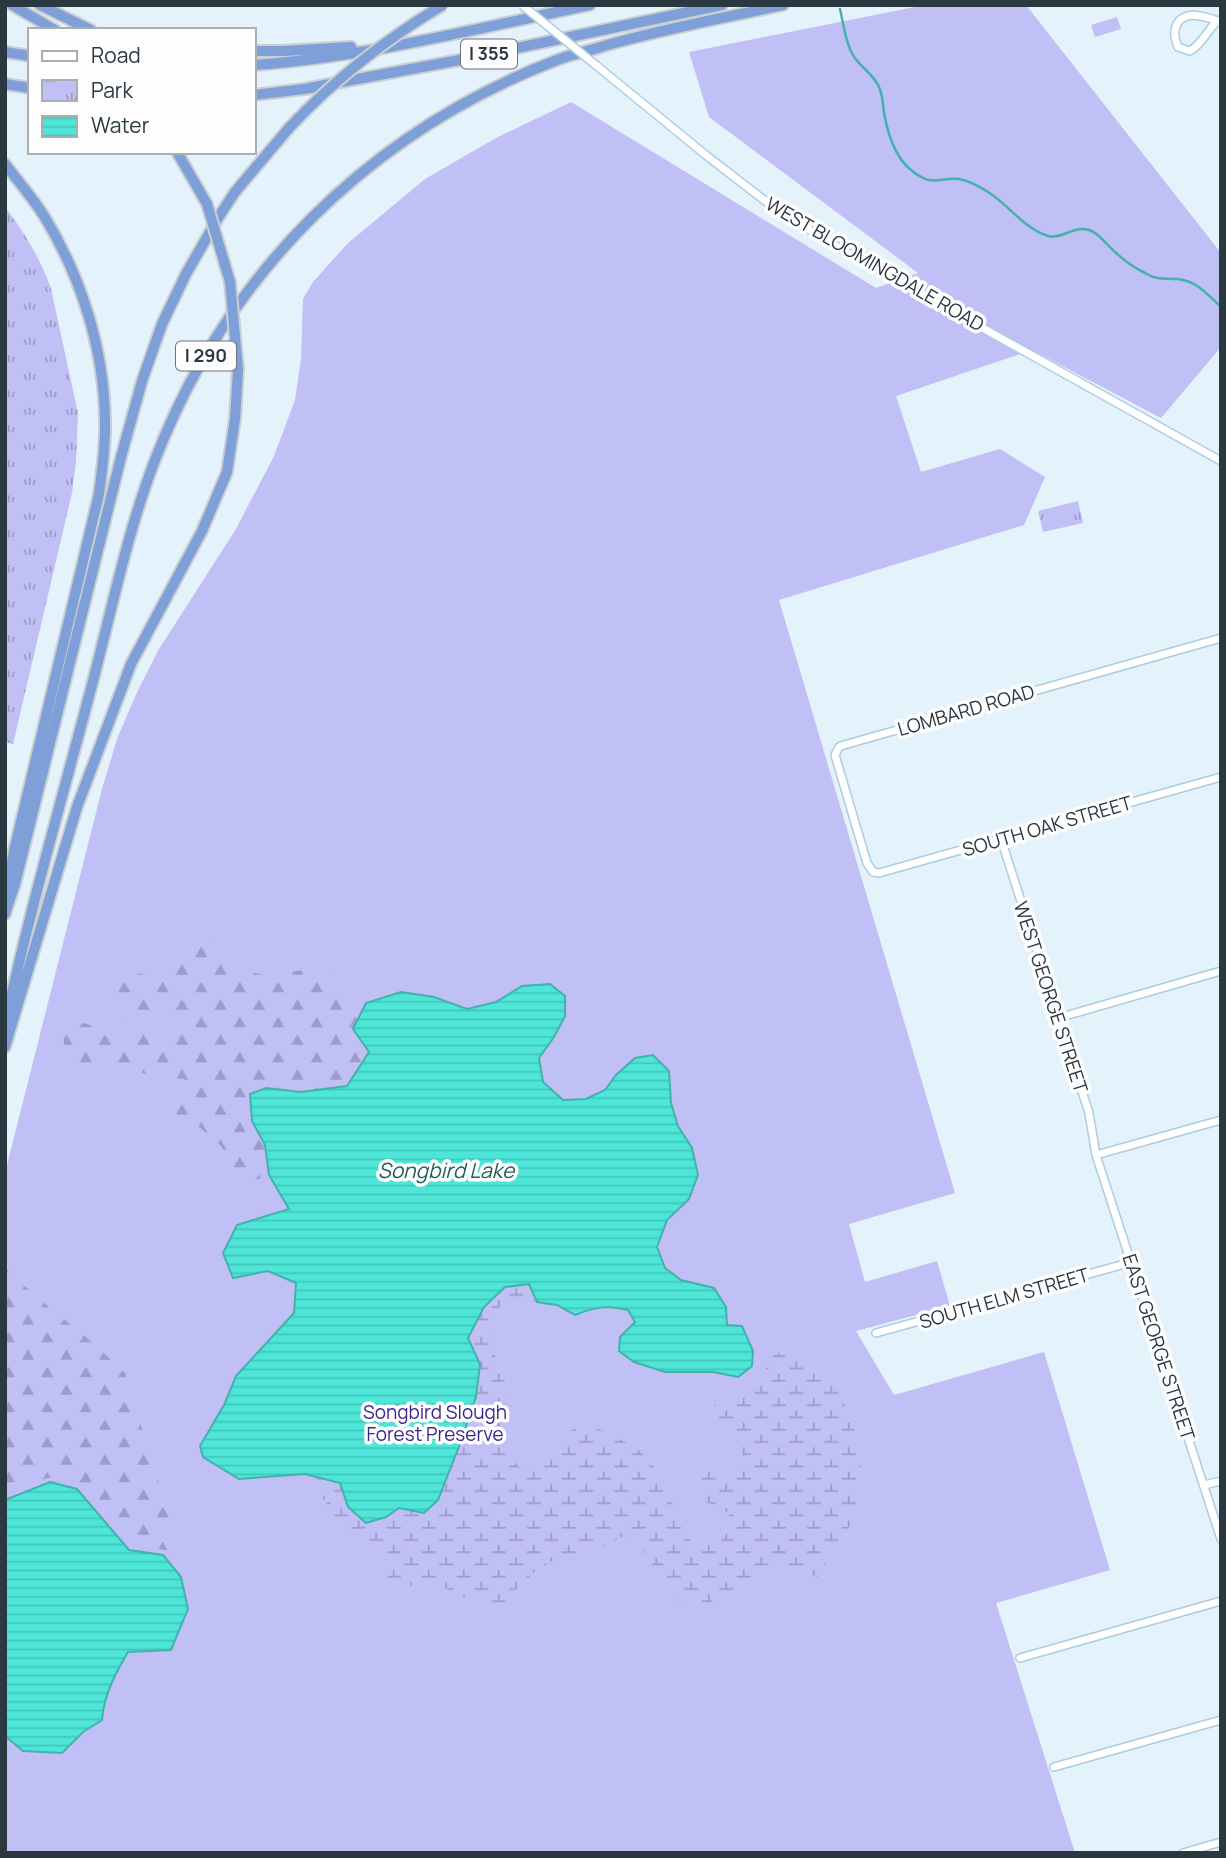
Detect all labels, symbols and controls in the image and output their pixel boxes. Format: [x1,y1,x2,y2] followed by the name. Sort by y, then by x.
[28,28,256,154] legend
[461,40,517,68] road number: I 355
[91,41,141,69] text: Road
[91,76,133,104] text: Park
[91,111,150,139] text: Water
[761,191,989,337] street label: WEST BLOOMINGDALE ROAD
[176,342,236,370] road number: I 290
[894,678,1038,742] street label: LOMBARD ROAD
[959,789,1135,863] street label: SOUTH OAK STREET
[1008,898,1094,1097] street label: WEST GEORGE STREET
[378,1156,516,1184] water label: Songbird Lake
[1117,1251,1202,1444] street label: EAST GEORGE STREET
[916,1261,1092,1335] street label: SOUTH ELM STREET
[363,1399,507,1447] park label: Songbird Slough Forest Preserve

